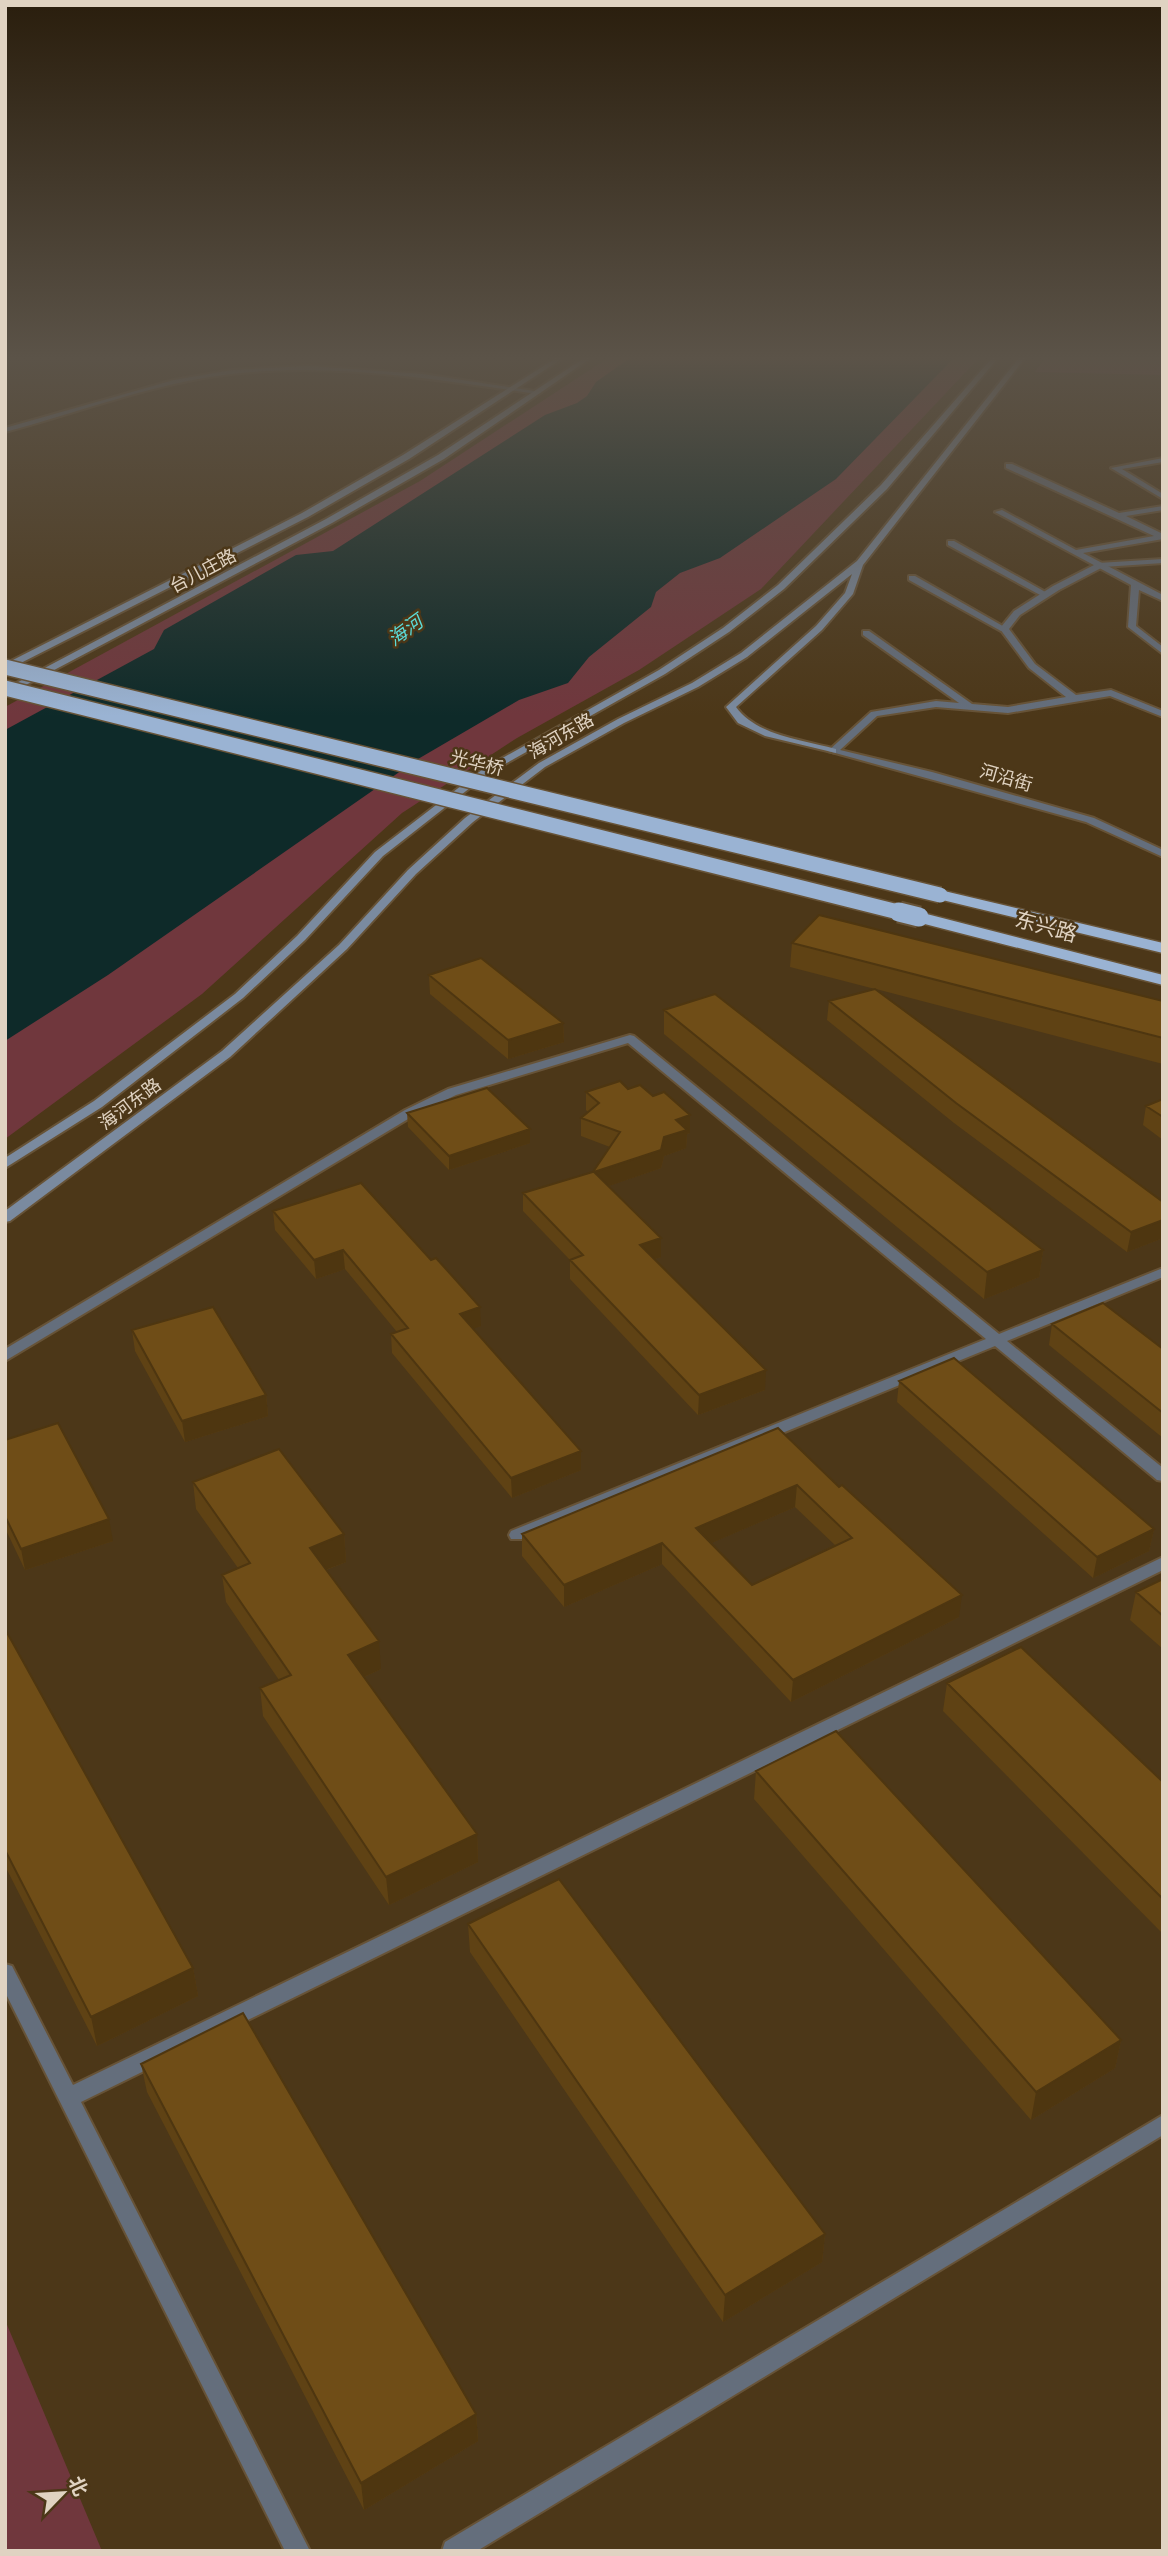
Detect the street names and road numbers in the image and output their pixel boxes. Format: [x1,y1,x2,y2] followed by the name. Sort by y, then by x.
[165,543,240,598] street label: 台儿庄路
[523,707,598,764] street label: 海河东路
[448,744,506,780] street label: 光华桥
[977,758,1036,796] street label: 河沿街
[1012,904,1080,948] street label: 东兴路
[93,1072,165,1134] street label: 海河东路

